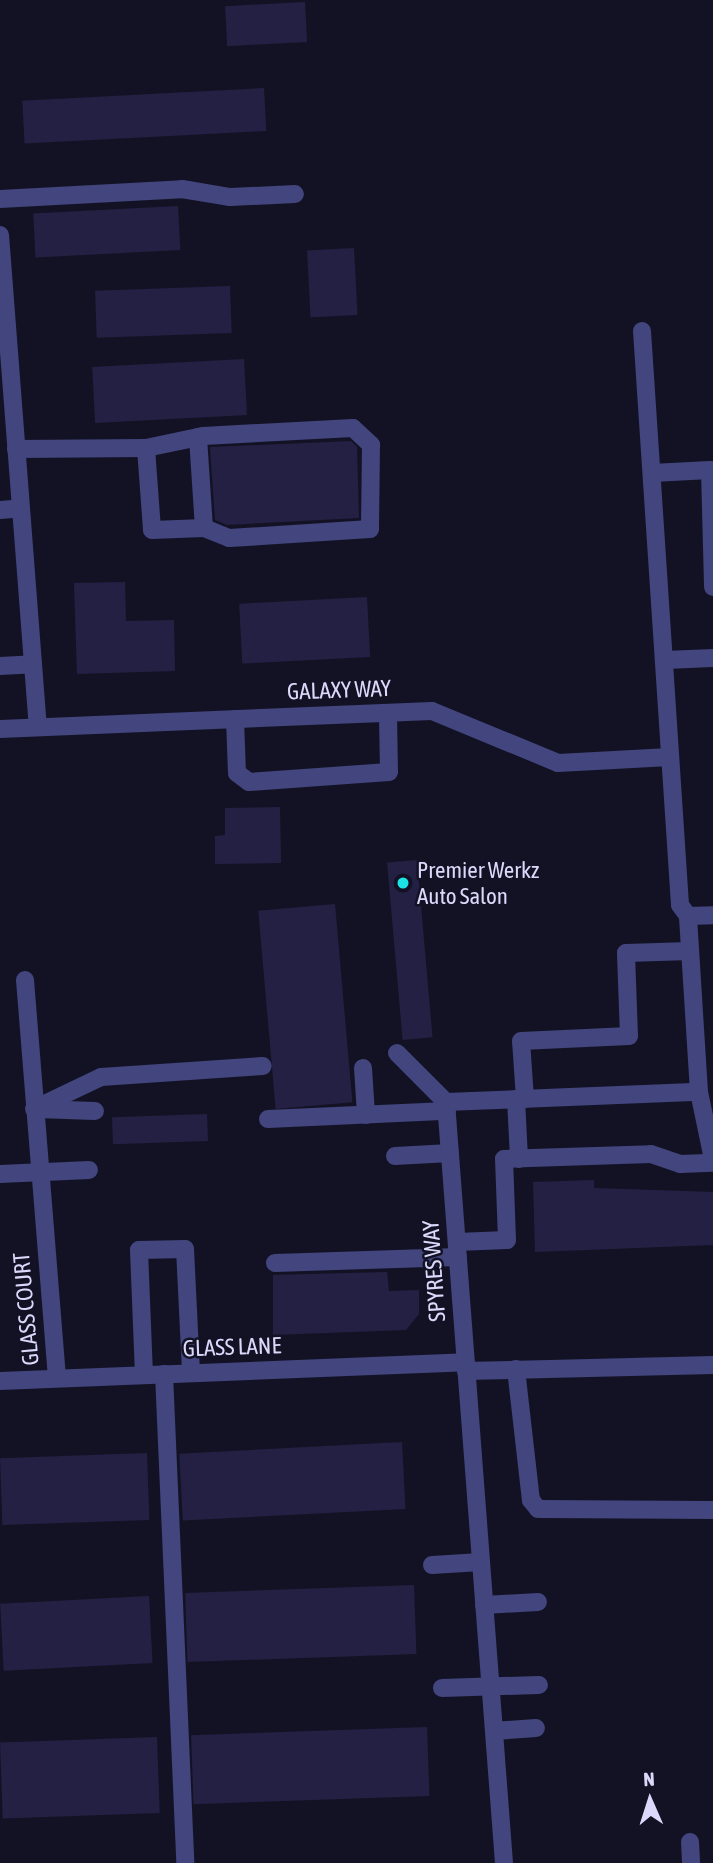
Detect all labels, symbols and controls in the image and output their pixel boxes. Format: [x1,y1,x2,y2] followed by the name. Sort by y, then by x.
[287,674,391,706] street label: GALAXY WAY
[417,856,539,910] place label: Premier Werkz Auto Salon
[395,875,411,891] marker: Premier Werkz Auto Salon
[417,1219,451,1323] street label: SPYRES WAY
[7,1251,45,1367] street label: GLASS COURT
[182,1331,282,1363] street label: GLASS LANE
[615,1765,685,1835] north arrow
[643,1768,655,1790] text: N

